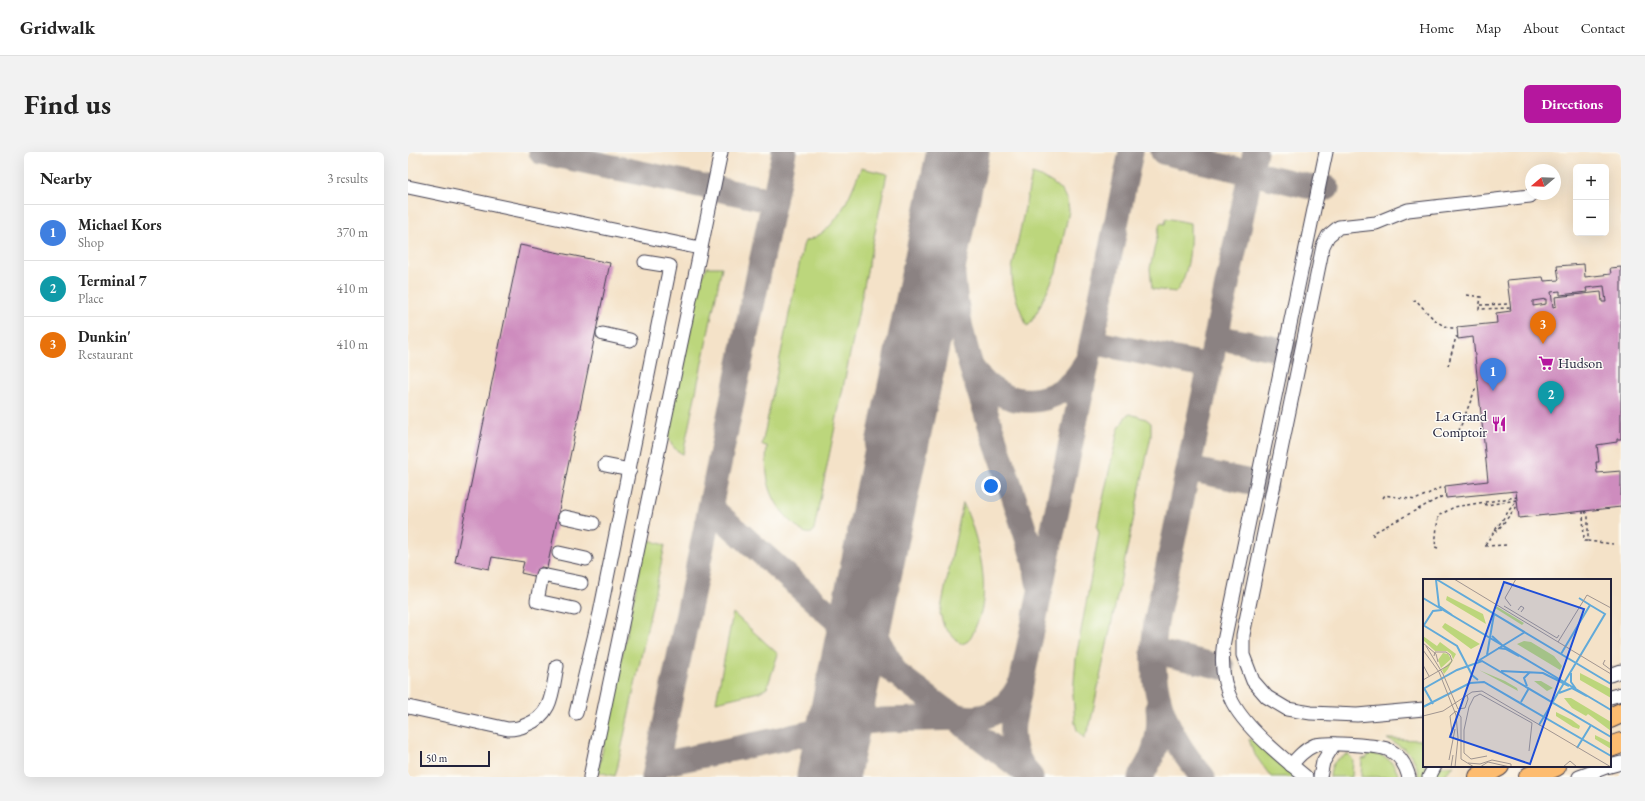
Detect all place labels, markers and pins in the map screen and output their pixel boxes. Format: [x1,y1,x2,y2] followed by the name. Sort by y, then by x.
[1530,311,1556,344] pin: 3
[1537,354,1555,372] supermarket icon: Hudson
[1558,354,1603,372] place label: Hudson
[1480,358,1506,391] pin: 1
[1538,381,1564,414] pin: 2
[1433,407,1488,441] place label: La Grand Comptoir
[1490,415,1508,433] restaurant icon: La Grand Comptoir

